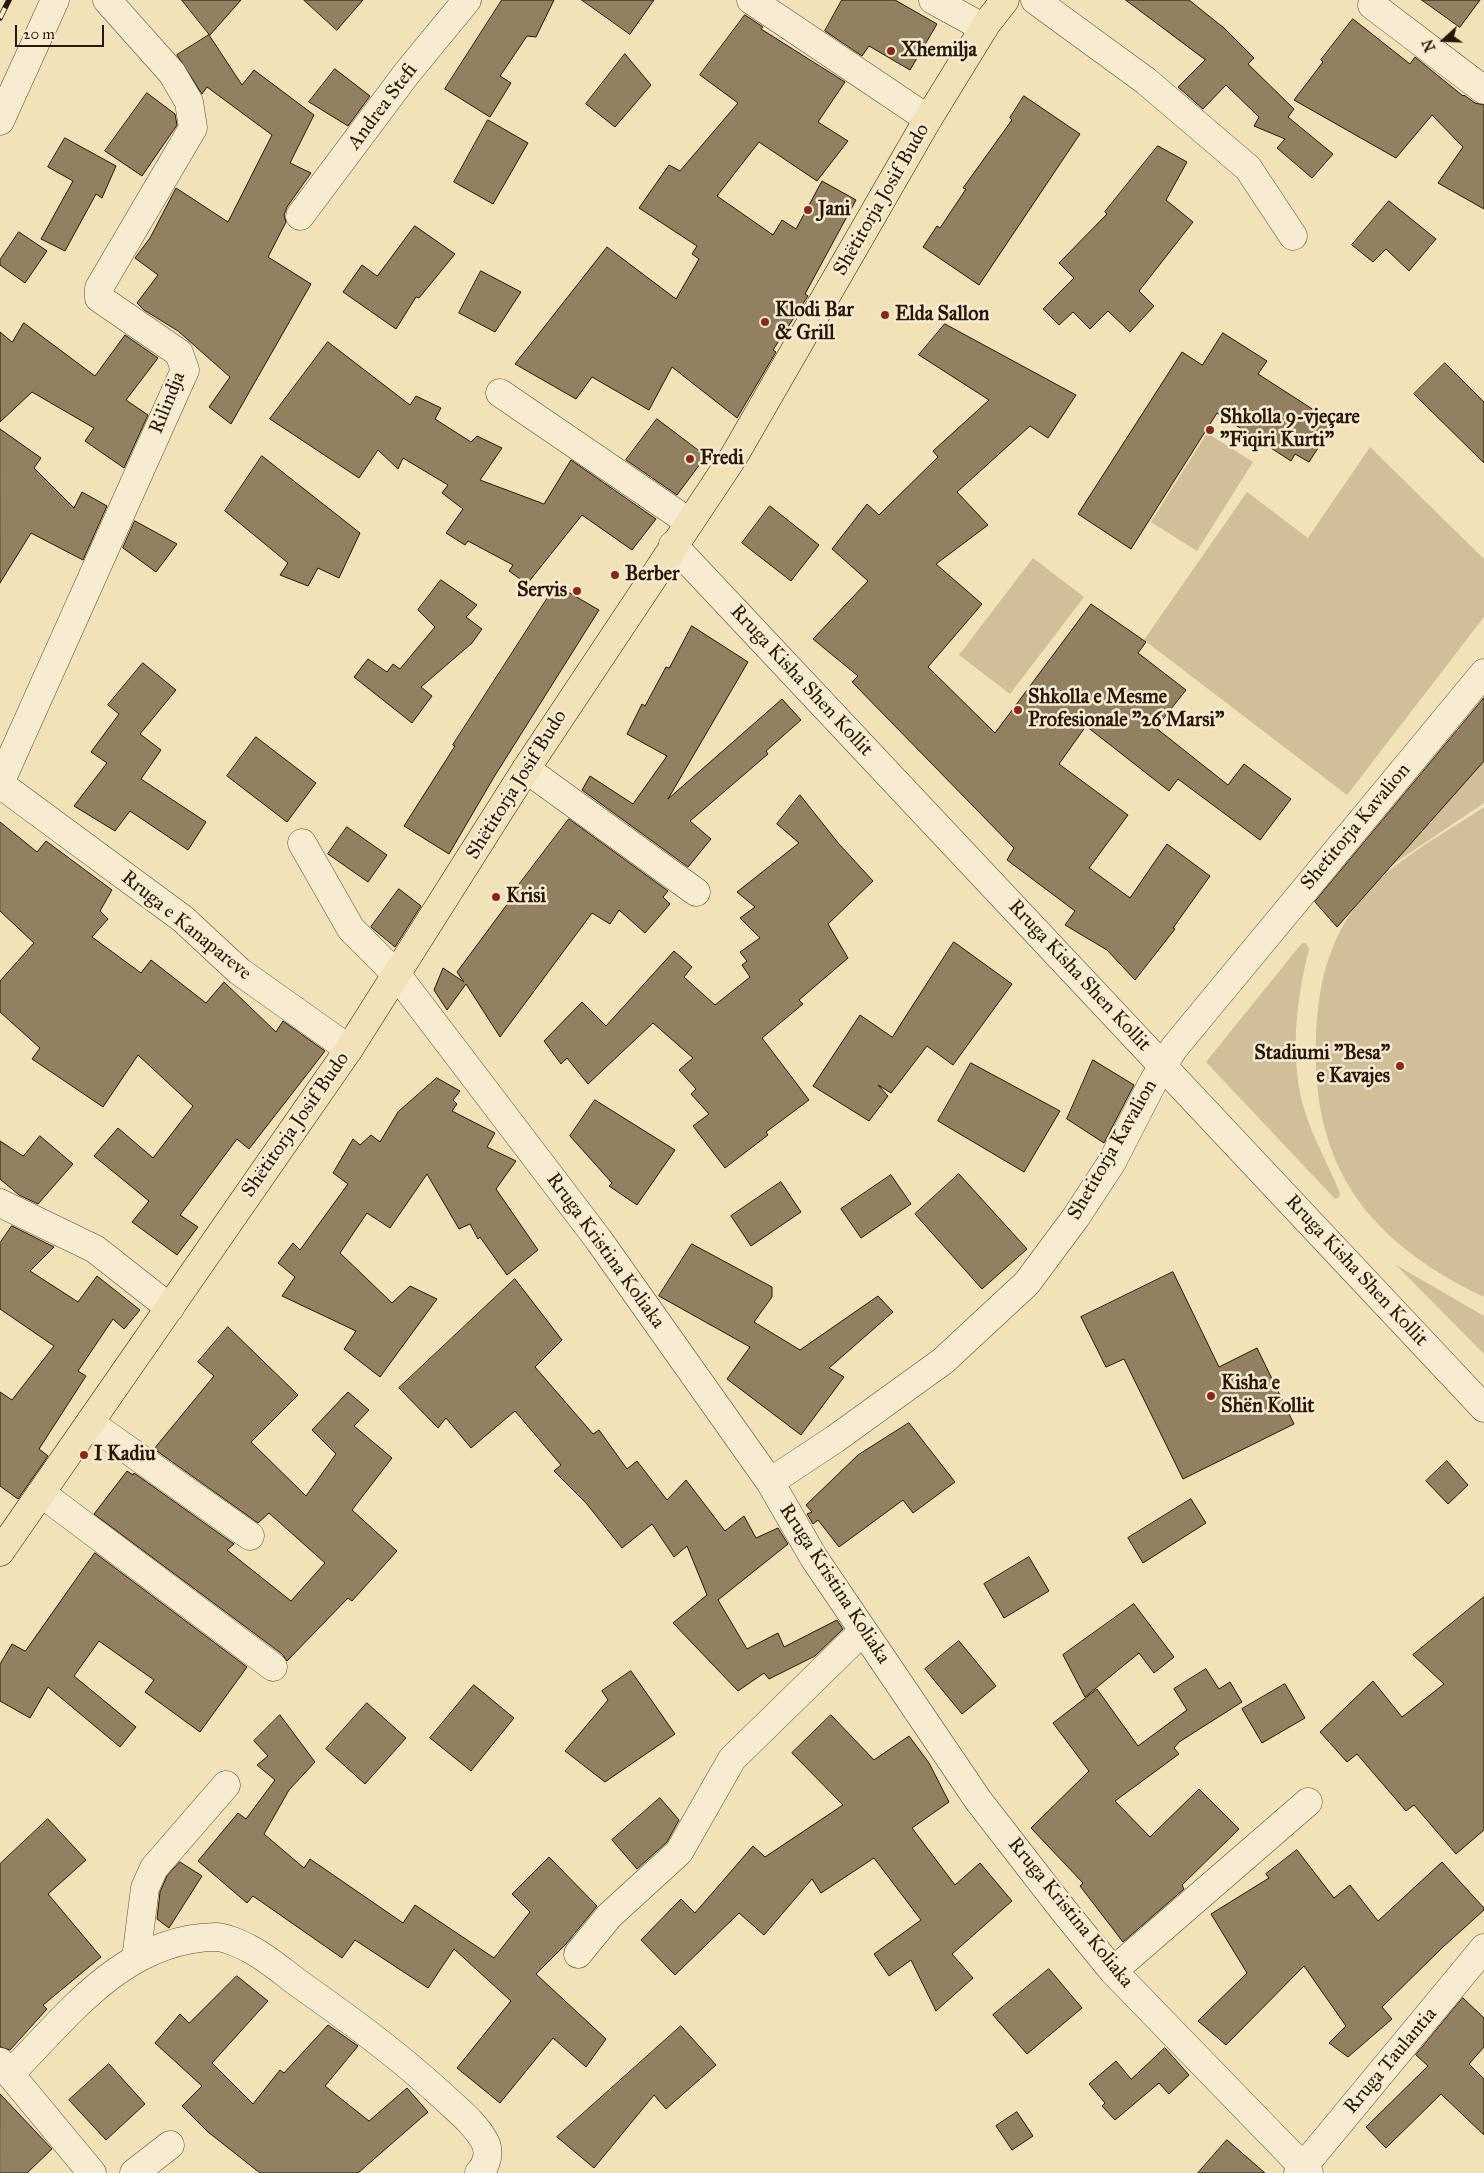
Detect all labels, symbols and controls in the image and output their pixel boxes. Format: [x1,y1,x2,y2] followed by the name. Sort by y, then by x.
[18,15,106,47] scale bar
[1419,15,1469,65] north arrow
[23,25,55,43] text: 20 m
[1419,37,1439,54] text: N
[901,39,977,63] place label: Xhemilja
[885,45,897,57] marker: Xhemilja
[343,59,423,155] street label: Andrea Stefi
[829,120,935,280] street label: Shëtitorja Josif Budo
[818,198,850,222] place label: Jani
[802,204,814,216] marker: Jani
[775,299,854,346] place label: Klodi Bar & Grill
[895,303,989,327] place label: Elda Sallon
[879,309,891,321] marker: Elda Sallon
[759,316,771,328] marker: Klodi Bar & Grill
[145,369,191,437] street label: Rilindja
[1220,406,1360,453] place label: Shkolla 9-vjeçare "Fiqiri Kurti"
[1204,424,1216,436] marker: Shkolla 9-vjeçare "Fiqiri Kurti"
[700,447,744,471] place label: Fredi
[684,453,696,465] marker: Fredi
[625,563,680,587] place label: Berber
[609,569,621,581] marker: Berber
[517,579,567,603] place label: Servis
[571,585,583,597] marker: Servis
[724,600,878,762] street label: Rruga Kisha Shen Kollit
[1028,686,1224,733] place label: Shkolla e Mesme Profesionale "26 Marsi"
[1012,704,1024,716] marker: Shkolla e Mesme Profesionale "26 Marsi"
[461,706,573,864] street label: Shëtitorja Josif Budo
[1296,759,1416,895] street label: Shetitorja Kavalion
[116,866,256,986] street label: Rruga e Kanapareve
[506,885,546,909] place label: Krisi
[490,891,502,903] marker: Krisi
[1002,895,1156,1057] street label: Rruga Kisha Shen Kollit
[1254,1042,1390,1089] place label: Stadiumi "Besa" e Kavajes
[237,1048,355,1202] street label: Shëtitorja Josif Budo
[1394,1060,1406,1072] marker: Stadiumi "Besa" e Kavajes
[1063,1076,1163,1224] street label: Shetitorja Kavalion
[541,1169,669,1333] street label: Rruga Kristina Koliaka
[1279,1190,1433,1352] street label: Rruga Kisha Shen Kollit
[1221,1372,1314,1419] place label: Kisha e Shën Kollit
[1205,1390,1217,1402] marker: Kisha e Shën Kollit
[94,1443,156,1467] place label: I Kadiu
[78,1449,90,1461] marker: I Kadiu
[773,1499,895,1669] street label: Rruga Kristina Koliaka
[1002,1833,1138,1993] street label: Rruga Kristina Koliaka
[1340,2003,1442,2119] street label: Rruga Taulantia

